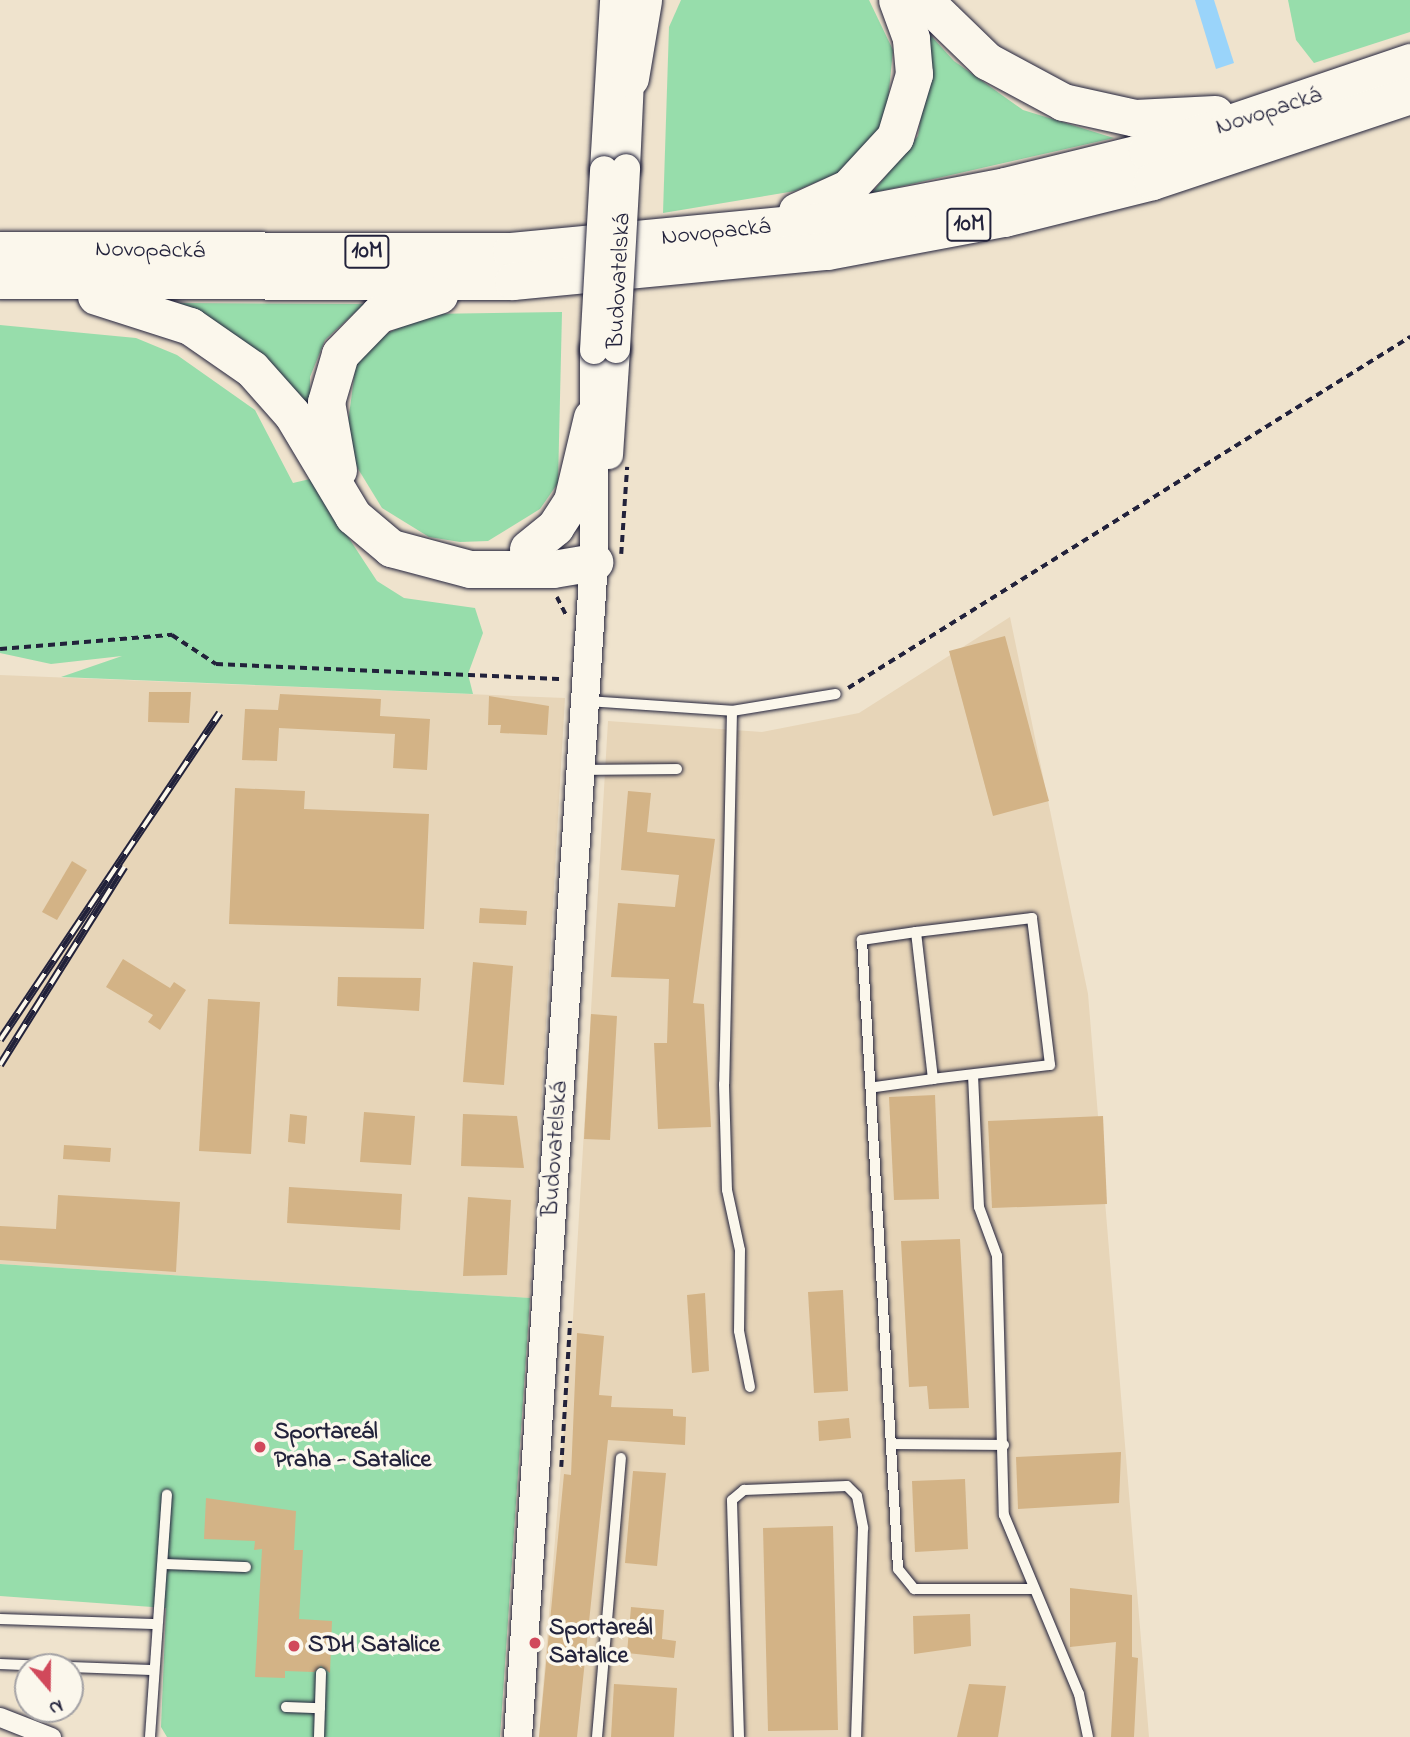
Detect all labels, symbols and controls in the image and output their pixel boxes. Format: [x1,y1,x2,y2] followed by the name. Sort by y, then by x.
[1212,81,1326,143] street label: Novopacká
[946,206,992,244] road number: 10M
[602,212,638,350] street label: Budovatelská
[660,213,772,253] street label: Novopacká
[344,232,390,272] road number: 10M
[95,236,205,266] street label: Novopacká
[537,1080,575,1218] street label: Budovatelská
[274,1419,431,1475] place label: Sportareál Praha - Satalice
[252,1439,268,1455] marker: Sportareál Praha - Satalice
[549,1615,653,1671] place label: Sportareál Satalice
[308,1632,440,1660] place label: SDH Satalice
[527,1635,543,1651] marker: Sportareál Satalice
[286,1638,302,1654] marker: SDH Satalice
[14,1653,84,1723] north arrow
[45,1691,66,1721] text: N

